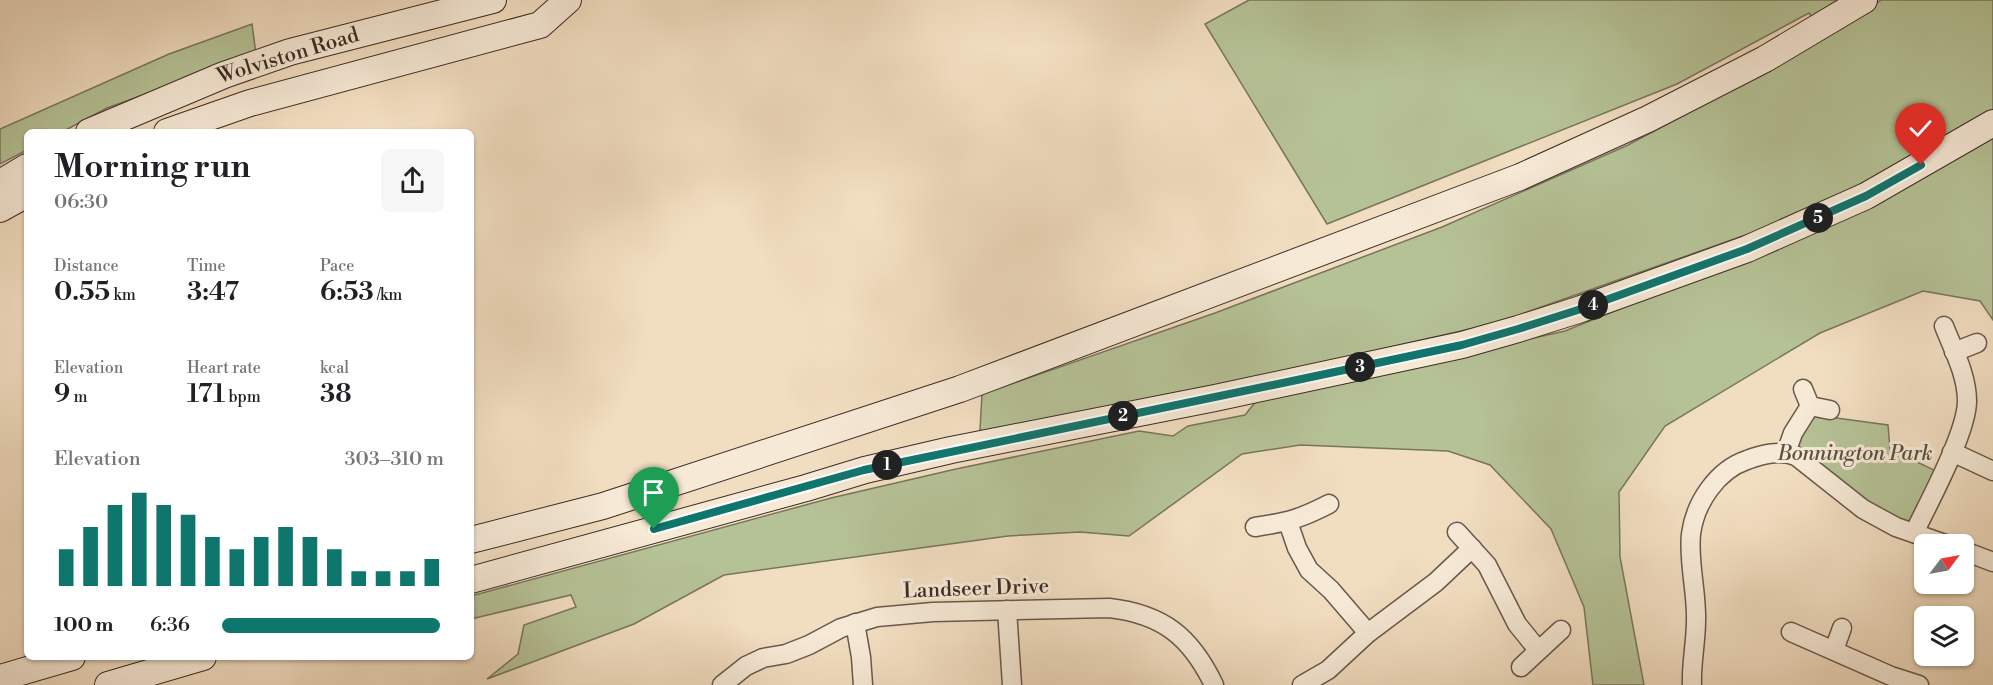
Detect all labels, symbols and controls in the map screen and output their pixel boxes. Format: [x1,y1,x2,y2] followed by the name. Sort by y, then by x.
[213,22,362,90] street label: Wolviston Road
[1895,103,1946,165] pin
[1904,112,1937,145] icon: check
[54,147,251,188] text: Morning run
[381,149,444,212] button: share
[54,190,108,215] text: 06:30
[1803,203,1833,233] pin: 5
[1813,208,1823,228] text: 5
[54,256,119,276] text: Distance
[187,256,226,276] text: Time
[320,256,354,276] text: Pace
[54,276,110,308] text: 0.55
[187,276,239,308] text: 3:47
[320,276,374,308] text: 6:53
[110,285,136,305] text: km
[374,285,402,305] text: /km
[1578,290,1608,320] pin: 4
[1588,295,1598,315] text: 4
[1345,352,1375,382] pin: 3
[1355,357,1365,377] text: 3
[54,358,123,378] text: Elevation
[187,358,261,378] text: Heart rate
[320,358,349,378] text: kcal
[54,378,70,410] text: 9
[187,378,225,410] text: 171
[320,378,352,410] text: 38
[70,387,88,407] text: m
[225,387,261,407] text: bpm
[1108,401,1138,431] pin: 2
[1118,406,1128,426] text: 2
[1777,441,1932,467] park label: Bonnington Park
[54,447,141,472] text: Elevation
[344,447,444,472] text: 303–310 m
[872,450,902,480] pin: 1
[883,455,891,475] text: 1
[628,467,679,529] pin
[637,476,670,509] icon: arrive
[1914,534,1974,594] north arrow
[1914,534,1974,666] map controls
[902,573,1050,605] street label: Landseer Drive
[1914,606,1974,666] button: layers
[54,613,113,638] text: 100 m
[150,613,190,638] text: 6:36

